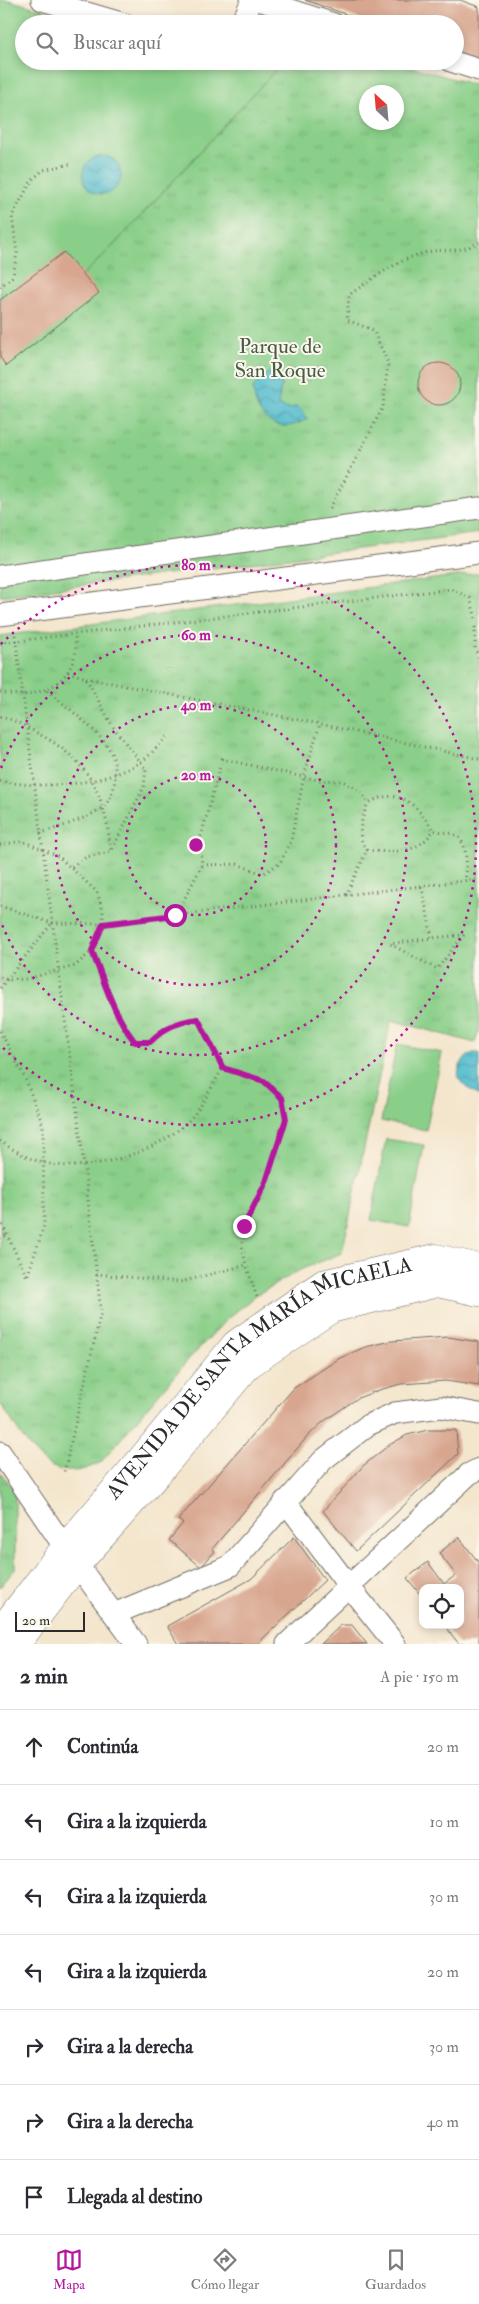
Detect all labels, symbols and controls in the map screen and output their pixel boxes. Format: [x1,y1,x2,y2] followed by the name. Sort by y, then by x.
[15,15,464,70] search box
[33,29,61,57] icon: search
[73,31,161,55] text: Buscar aquí
[359,85,404,130] north arrow
[234,333,326,384] park label: Parque de San Roque
[181,556,211,575] text: 80 m
[181,626,211,645] text: 60 m
[180,696,212,715] text: 40 m
[181,766,211,785] text: 20 m
[187,836,205,854] centre of rings
[164,904,187,927] route start
[233,1215,256,1238] route end
[100,1251,414,1506] street label: AVENIDA DE SANTA MARÍA MICAELA
[419,1584,464,1629] map controls
[419,1584,464,1629] button: locate
[15,1609,85,1632] scale bar
[22,1612,50,1629] text: 20 m
[20,1663,68,1690] text: 2 min
[380,1667,459,1687] text: A pie · 150 m
[20,1733,48,1761] icon: ahead
[67,1735,138,1759] text: Continúa
[427,1737,459,1757] text: 20 m
[20,1808,48,1836] icon: left
[67,1810,206,1834] text: Gira a la izquierda
[429,1812,459,1832] text: 10 m
[20,1883,48,1911] icon: left
[67,1885,206,1909] text: Gira a la izquierda
[429,1887,459,1907] text: 30 m
[20,1958,48,1986] icon: left
[67,1960,206,1984] text: Gira a la izquierda
[427,1962,459,1982] text: 20 m
[20,2033,48,2061] icon: right
[67,2035,193,2059] text: Gira a la derecha
[429,2037,459,2057] text: 30 m
[20,2108,48,2136] icon: right
[67,2110,193,2134] text: Gira a la derecha
[426,2112,459,2132] text: 40 m
[20,2183,48,2211] icon: arrive
[67,2185,202,2209] text: Llegada al destino
[53,2246,85,2293] tab: Mapa
[191,2246,259,2293] tab: Cómo llegar
[365,2246,426,2293] tab: Guardados

